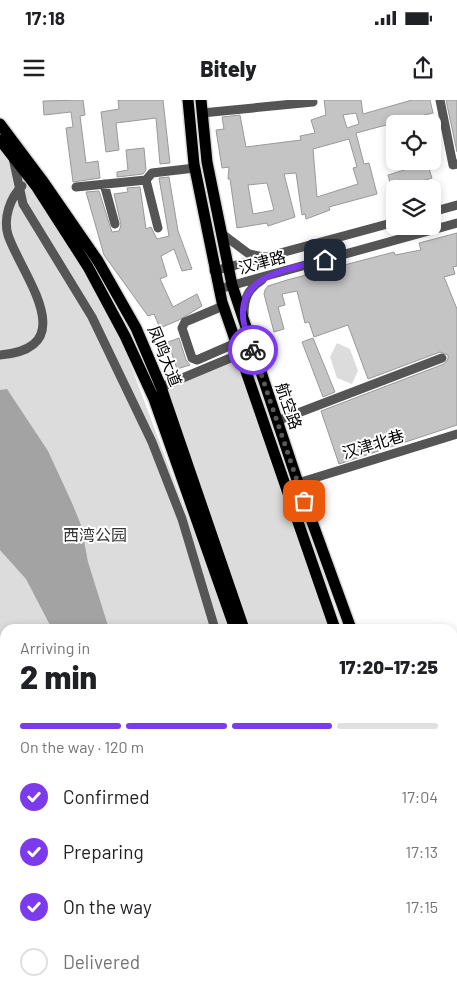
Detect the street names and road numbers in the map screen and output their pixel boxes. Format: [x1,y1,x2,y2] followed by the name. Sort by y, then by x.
[236,246,288,277] street label: 汉津路
[145,323,186,389] street label: 凤鸣大道
[273,380,306,432] street label: 航空路
[339,425,406,462] street label: 汉津北巷

